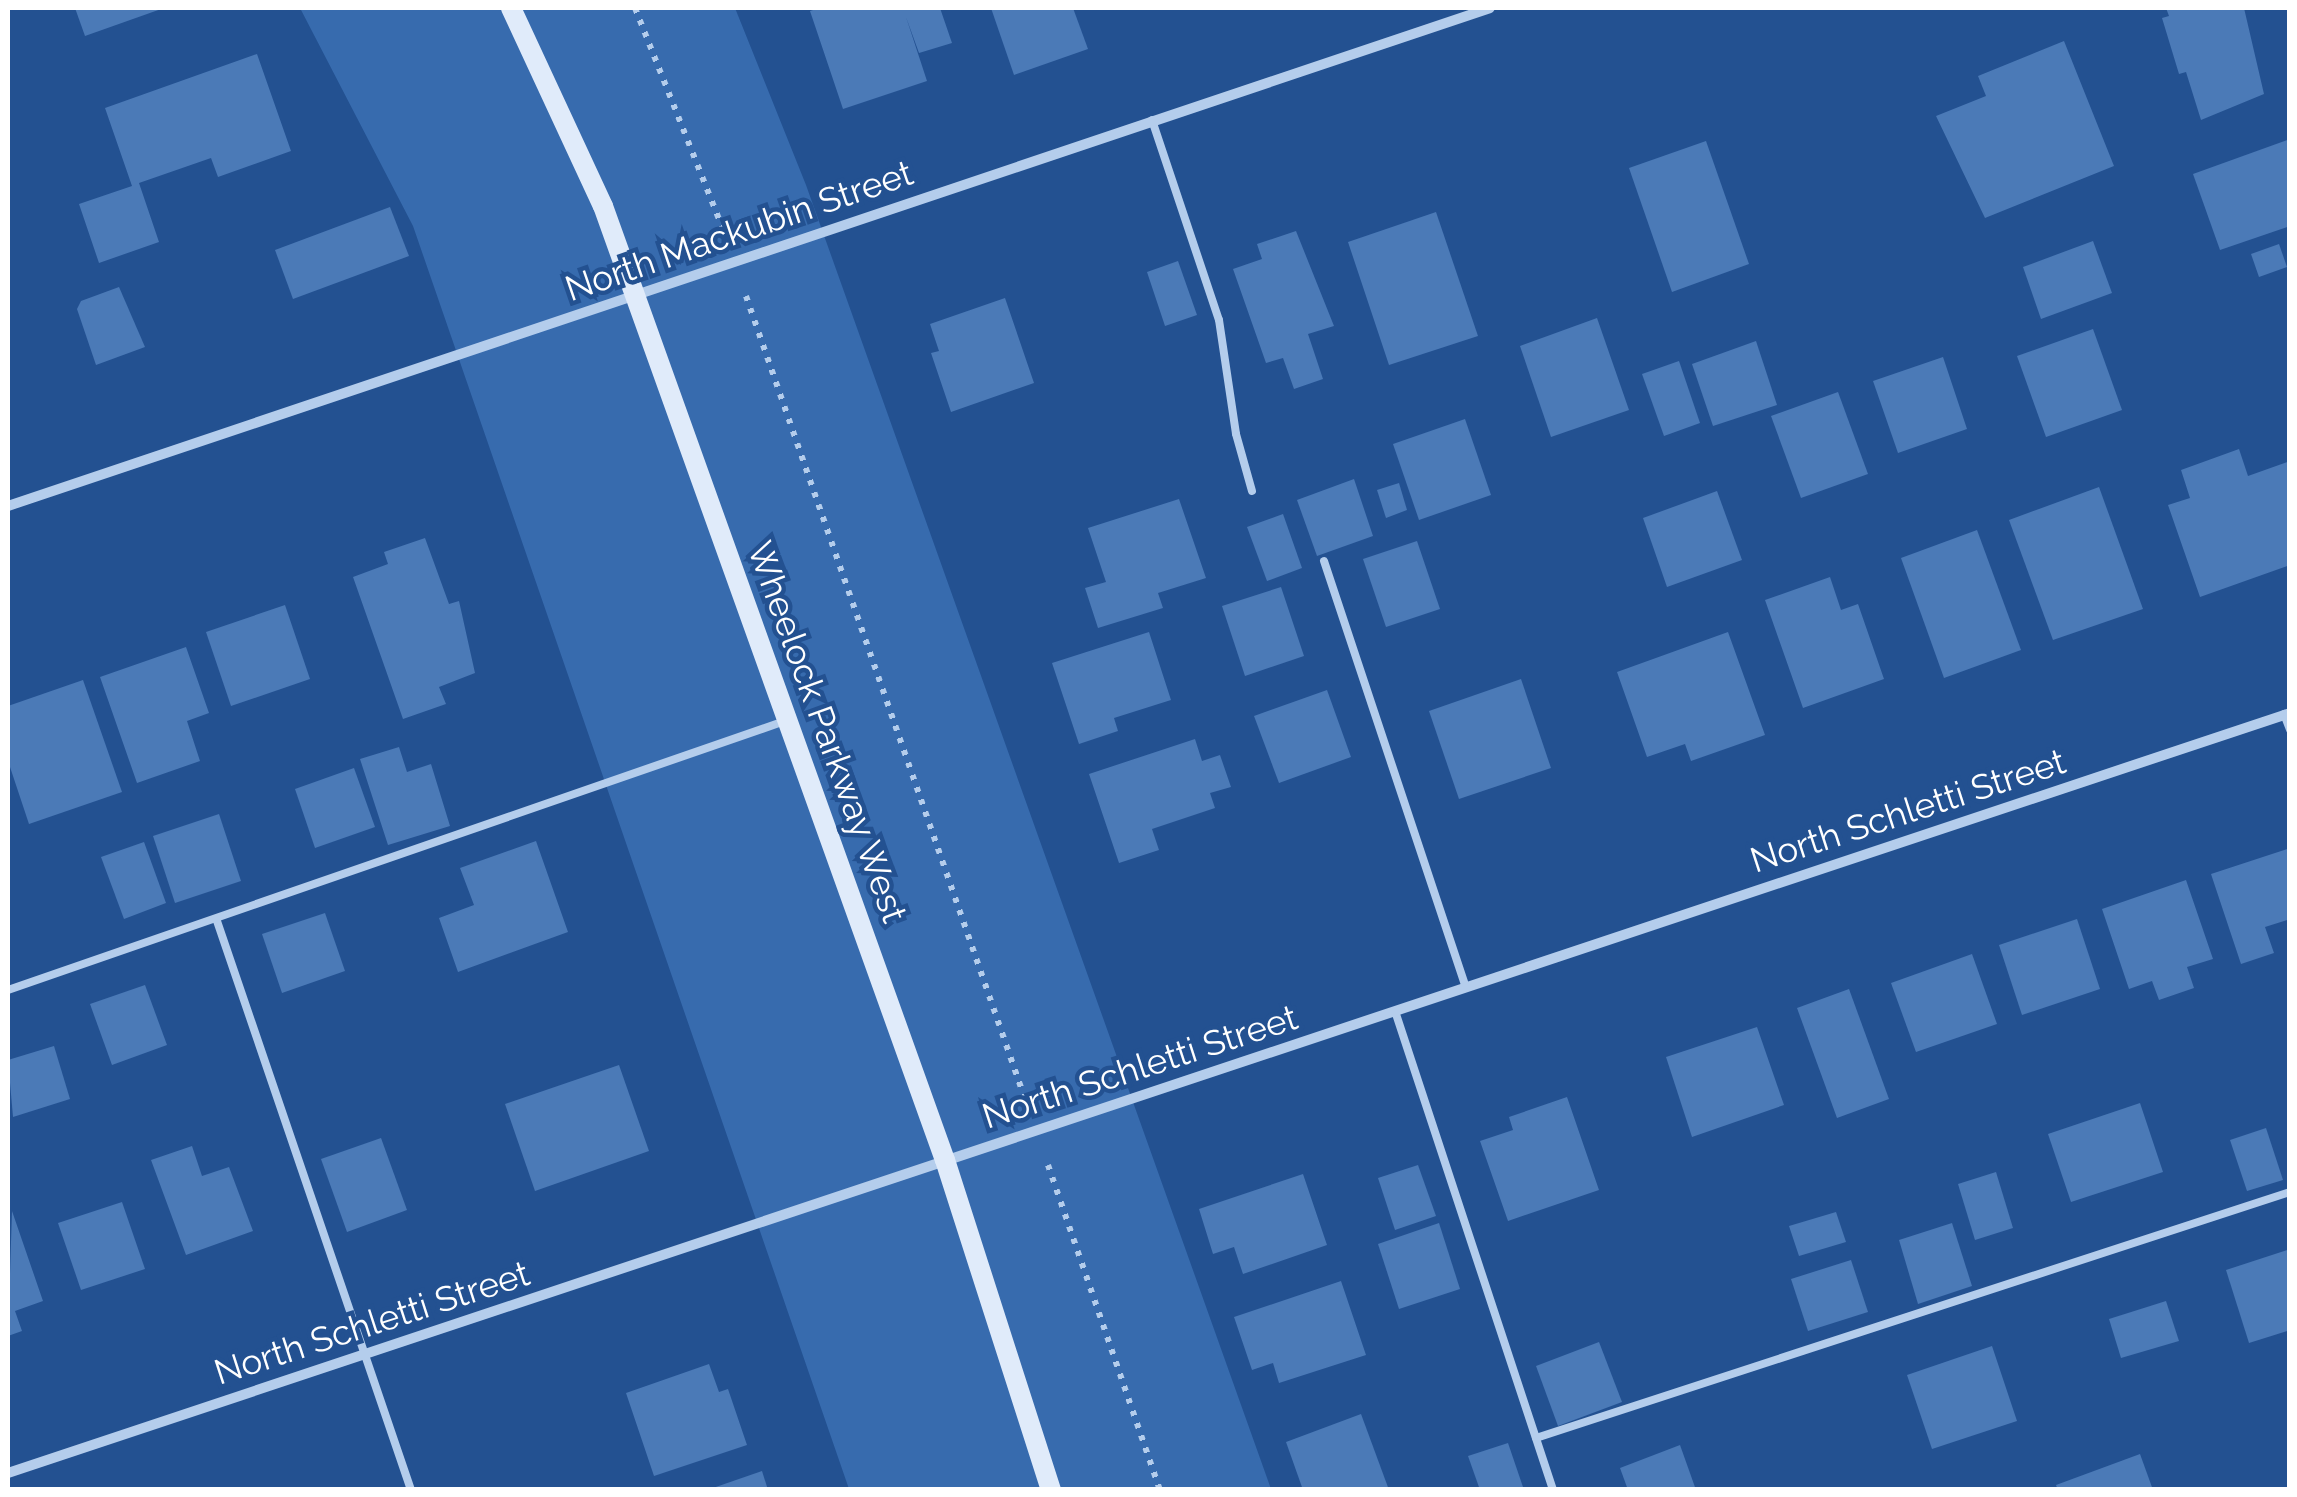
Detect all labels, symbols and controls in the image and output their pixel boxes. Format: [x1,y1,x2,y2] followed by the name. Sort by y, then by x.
[560,152,918,310] street label: North Mackubin Street
[738,535,916,929] street label: Wheelock Parkway West
[1745,740,2071,882] street label: North Schletti Street
[977,996,1303,1138] street label: North Schletti Street
[209,1252,535,1394] street label: North Schletti Street

